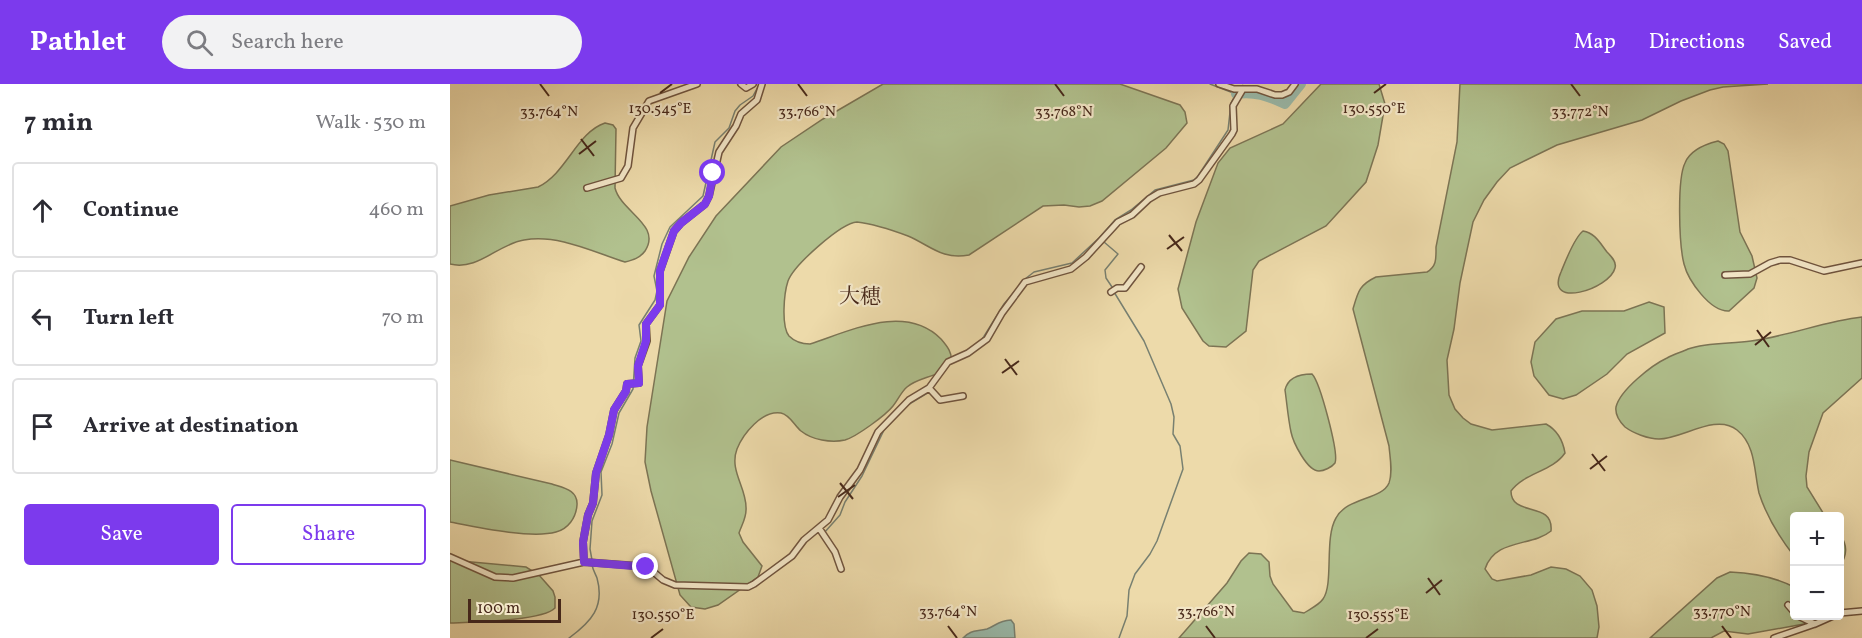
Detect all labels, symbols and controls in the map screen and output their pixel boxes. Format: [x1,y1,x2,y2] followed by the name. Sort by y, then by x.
[162,15,582,69] search box
[30,23,126,62] text: Pathlet
[183,26,216,59] icon: search
[231,27,344,58] text: Search here
[1574,28,1616,57] text: Map
[1649,28,1745,57] text: Directions
[1778,28,1832,57] text: Saved
[628,99,692,120] text: 130.545°E
[1343,99,1405,120] text: 130.550°E
[520,102,578,123] text: 33.764°N
[778,102,836,123] text: 33.766°N
[1035,102,1093,123] text: 33.768°N
[1551,102,1609,123] text: 33.772°N
[24,105,93,141] text: 7 min
[315,109,426,137] text: Walk · 530 m
[699,159,725,185] route start
[26,194,59,227] icon: ahead
[83,195,179,226] text: Continue
[368,196,424,224] text: 460 m
[839,283,881,312] district label: 大穂
[26,302,59,335] icon: left
[83,303,174,334] text: Turn left
[381,304,424,332] text: 70 m
[26,410,59,443] icon: arrive
[83,411,299,442] text: Arrive at destination
[24,504,219,565] button: Save
[231,504,426,565] button: Share
[1790,512,1844,620] map controls
[1790,512,1844,566] button: +
[632,553,658,579] route end
[1790,566,1844,620] button: −
[468,596,561,624] scale bar
[477,598,520,620] text: 100 m
[919,602,977,623] text: 33.764°N
[1177,602,1235,623] text: 33.766°N
[1693,602,1751,623] text: 33.770°N
[632,605,694,626] text: 130.550°E
[1347,605,1409,626] text: 130.555°E

